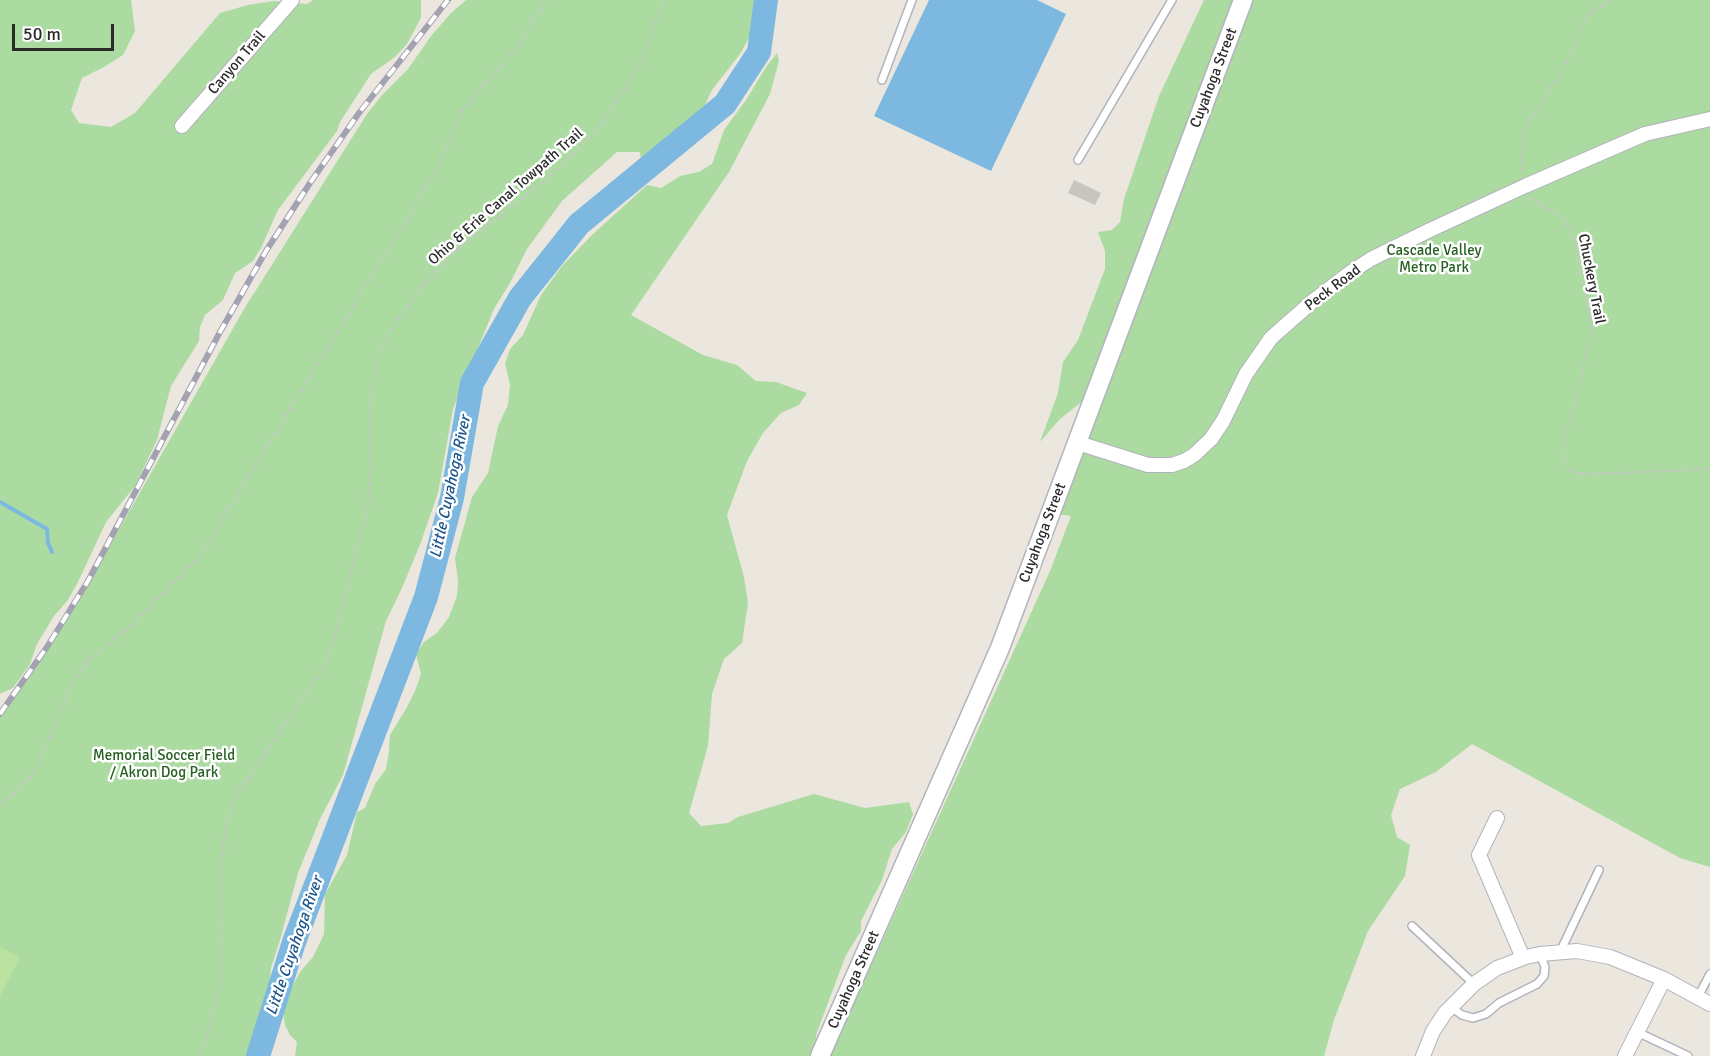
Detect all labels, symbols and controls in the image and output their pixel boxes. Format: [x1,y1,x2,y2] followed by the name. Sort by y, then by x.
[15,12,117,50] scale bar
[23,23,61,45] text: 50 m
[1187,26,1241,130] street label: Cuyahoga Street
[204,27,270,99] street label: Canyon Trail
[425,125,587,269] street label: Ohio & Erie Canal Towpath Trail
[1573,232,1609,326] street label: Chuckery Trail
[1387,242,1481,277] park label: Cascade Valley Metro Park
[1301,261,1365,315] street label: Peck Road
[427,414,475,560] water label: Little Cuyahoga River
[1016,481,1070,585] street label: Cuyahoga Street
[93,747,235,782] park label: Memorial Soccer Field / Akron Dog Park
[262,874,328,1018] water label: Little Cuyahoga River
[824,928,884,1032] street label: Cuyahoga Street

